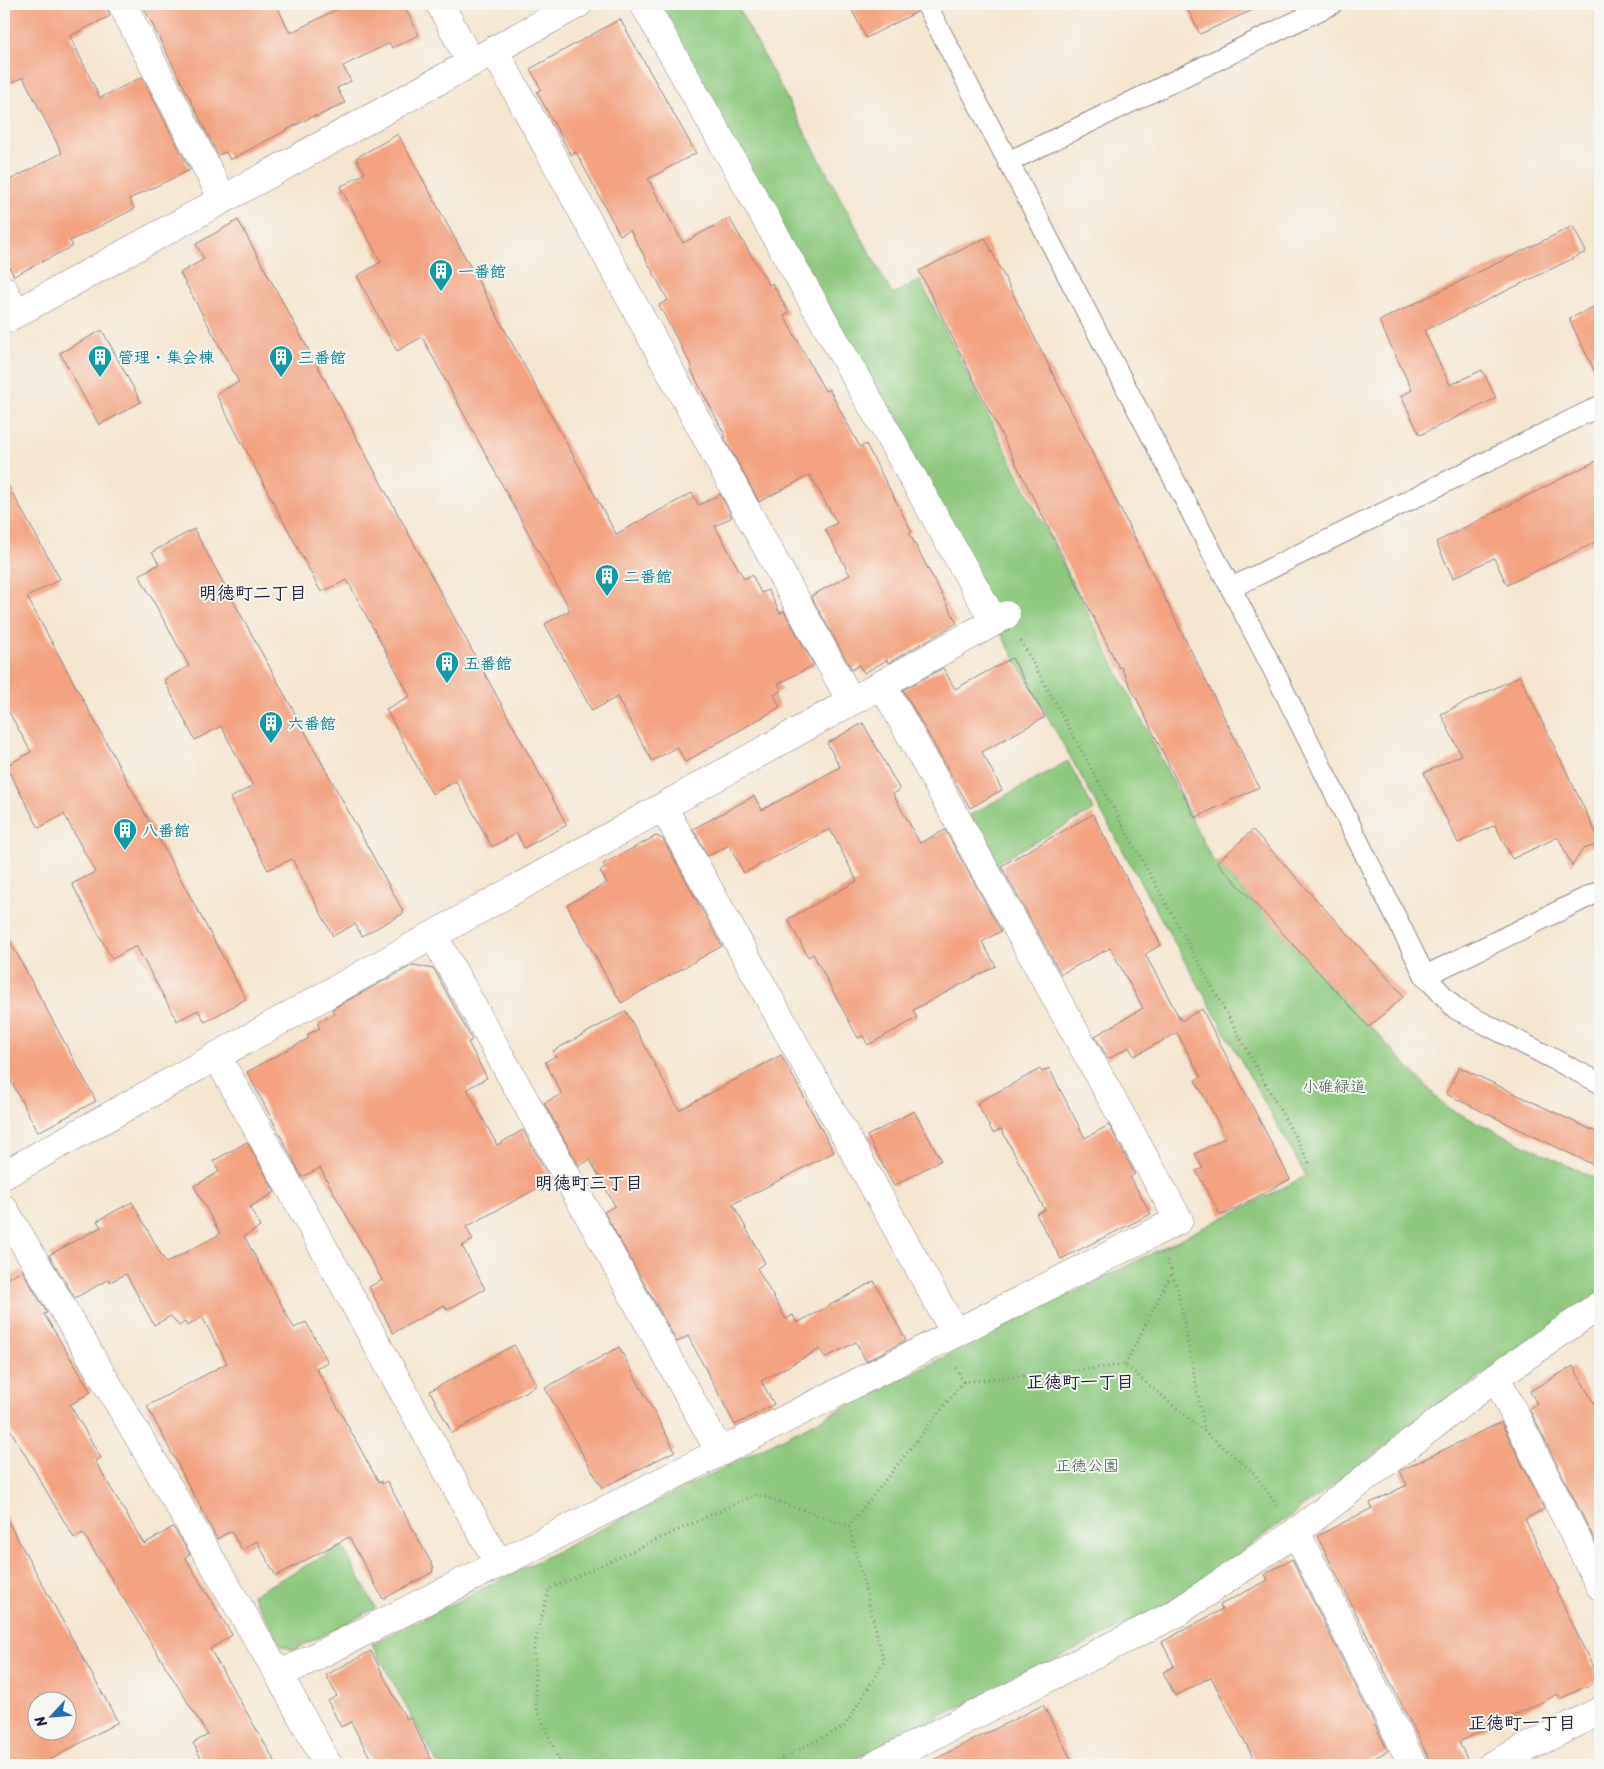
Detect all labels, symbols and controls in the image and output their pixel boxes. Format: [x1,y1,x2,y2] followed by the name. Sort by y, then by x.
[458,257,506,286] place label: 一番館
[428,258,454,292] building icon: 一番館
[118,343,215,372] place label: 管理・集会棟
[298,343,346,372] place label: 三番館
[87,344,113,378] building icon: 管理・集会棟
[268,344,294,378] building icon: 三番館
[624,562,672,591] place label: 二番館
[594,563,620,597] building icon: 二番館
[199,577,307,609] district label: 明徳町二丁目
[464,649,512,678] place label: 五番館
[434,650,460,684] building icon: 五番館
[288,709,336,738] place label: 六番館
[258,710,284,744] building icon: 六番館
[142,816,190,845] place label: 八番館
[112,817,138,851] building icon: 八番館
[1302,1072,1366,1101] park label: 小碓緑道
[535,1167,643,1199] district label: 明徳町三丁目
[1026,1366,1134,1398] district label: 正徳町一丁目
[1055,1451,1119,1480] park label: 正徳公園
[28,1692,78,1742] north arrow
[1468,1707,1576,1739] district label: 正徳町一丁目
[27,1711,55,1732] text: N

